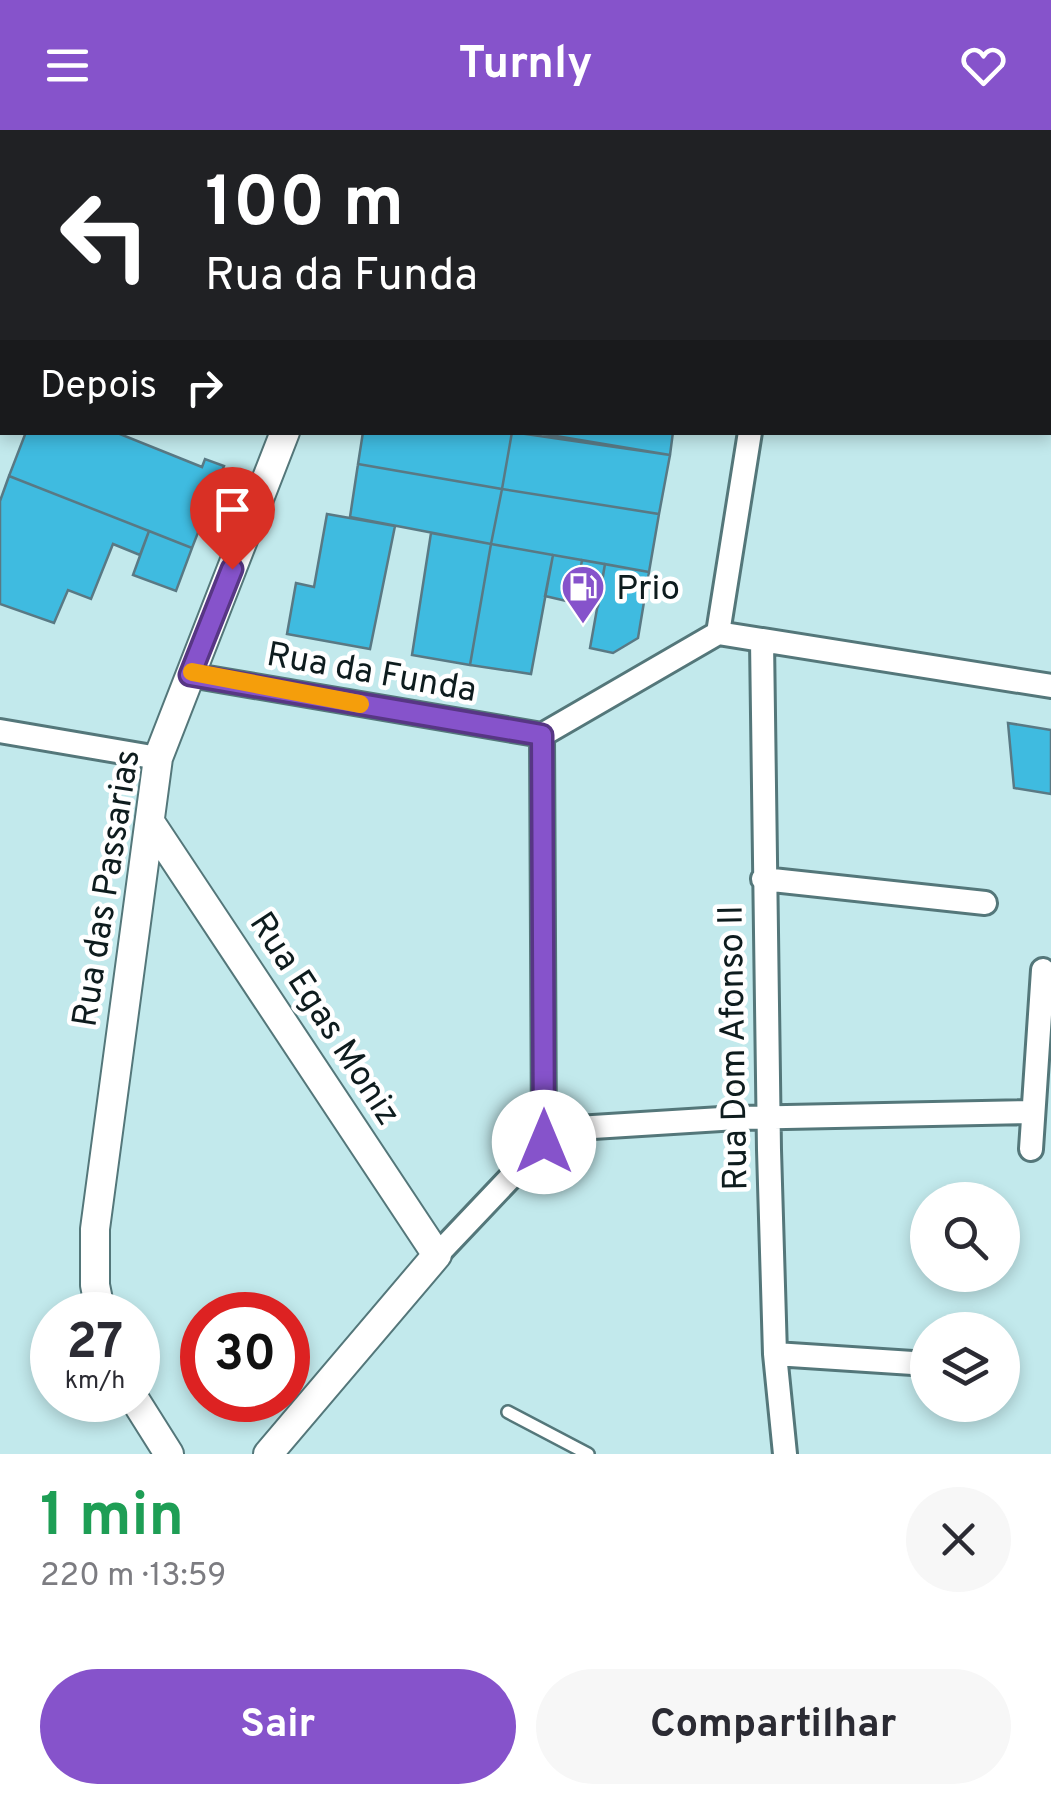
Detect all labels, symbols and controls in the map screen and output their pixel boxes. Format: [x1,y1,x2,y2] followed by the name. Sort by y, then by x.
[458,37,593,94] text: Turnly
[40,38,95,93] icon: menu
[956,38,1011,93] icon: heart
[205,162,404,251] text: 100 m
[40,170,170,300] icon: left
[205,249,478,306] text: Rua da Funda
[177,360,232,415] icon: right
[40,363,157,412] text: Depois
[190,467,275,570] pin
[205,482,260,537] icon: arrive
[560,564,606,625] fuel station icon: Prio
[616,568,680,612] place label: Prio
[263,634,480,714] street label: Rua da Funda
[64,747,152,1030] street label: Rua das Passarias
[238,905,409,1135] street label: Rua Egas Moniz
[711,905,759,1191] street label: Rua Dom Afonso II
[492,1090,596,1194] position arrow
[910,1182,1020,1422] map controls
[910,1182,1020,1292] button: search
[180,1292,310,1422] speed limit sign: 30
[910,1312,1020,1422] button: layers
[67,1313,123,1376] text: 27
[65,1366,125,1398] text: km/h
[40,1481,184,1557] text: 1 min
[906,1487,1011,1592] button: close
[40,1557,226,1597] text: 220 m · 13:59
[40,1669,516,1784] button: Sair
[536,1669,1011,1784] button: Compartilhar

